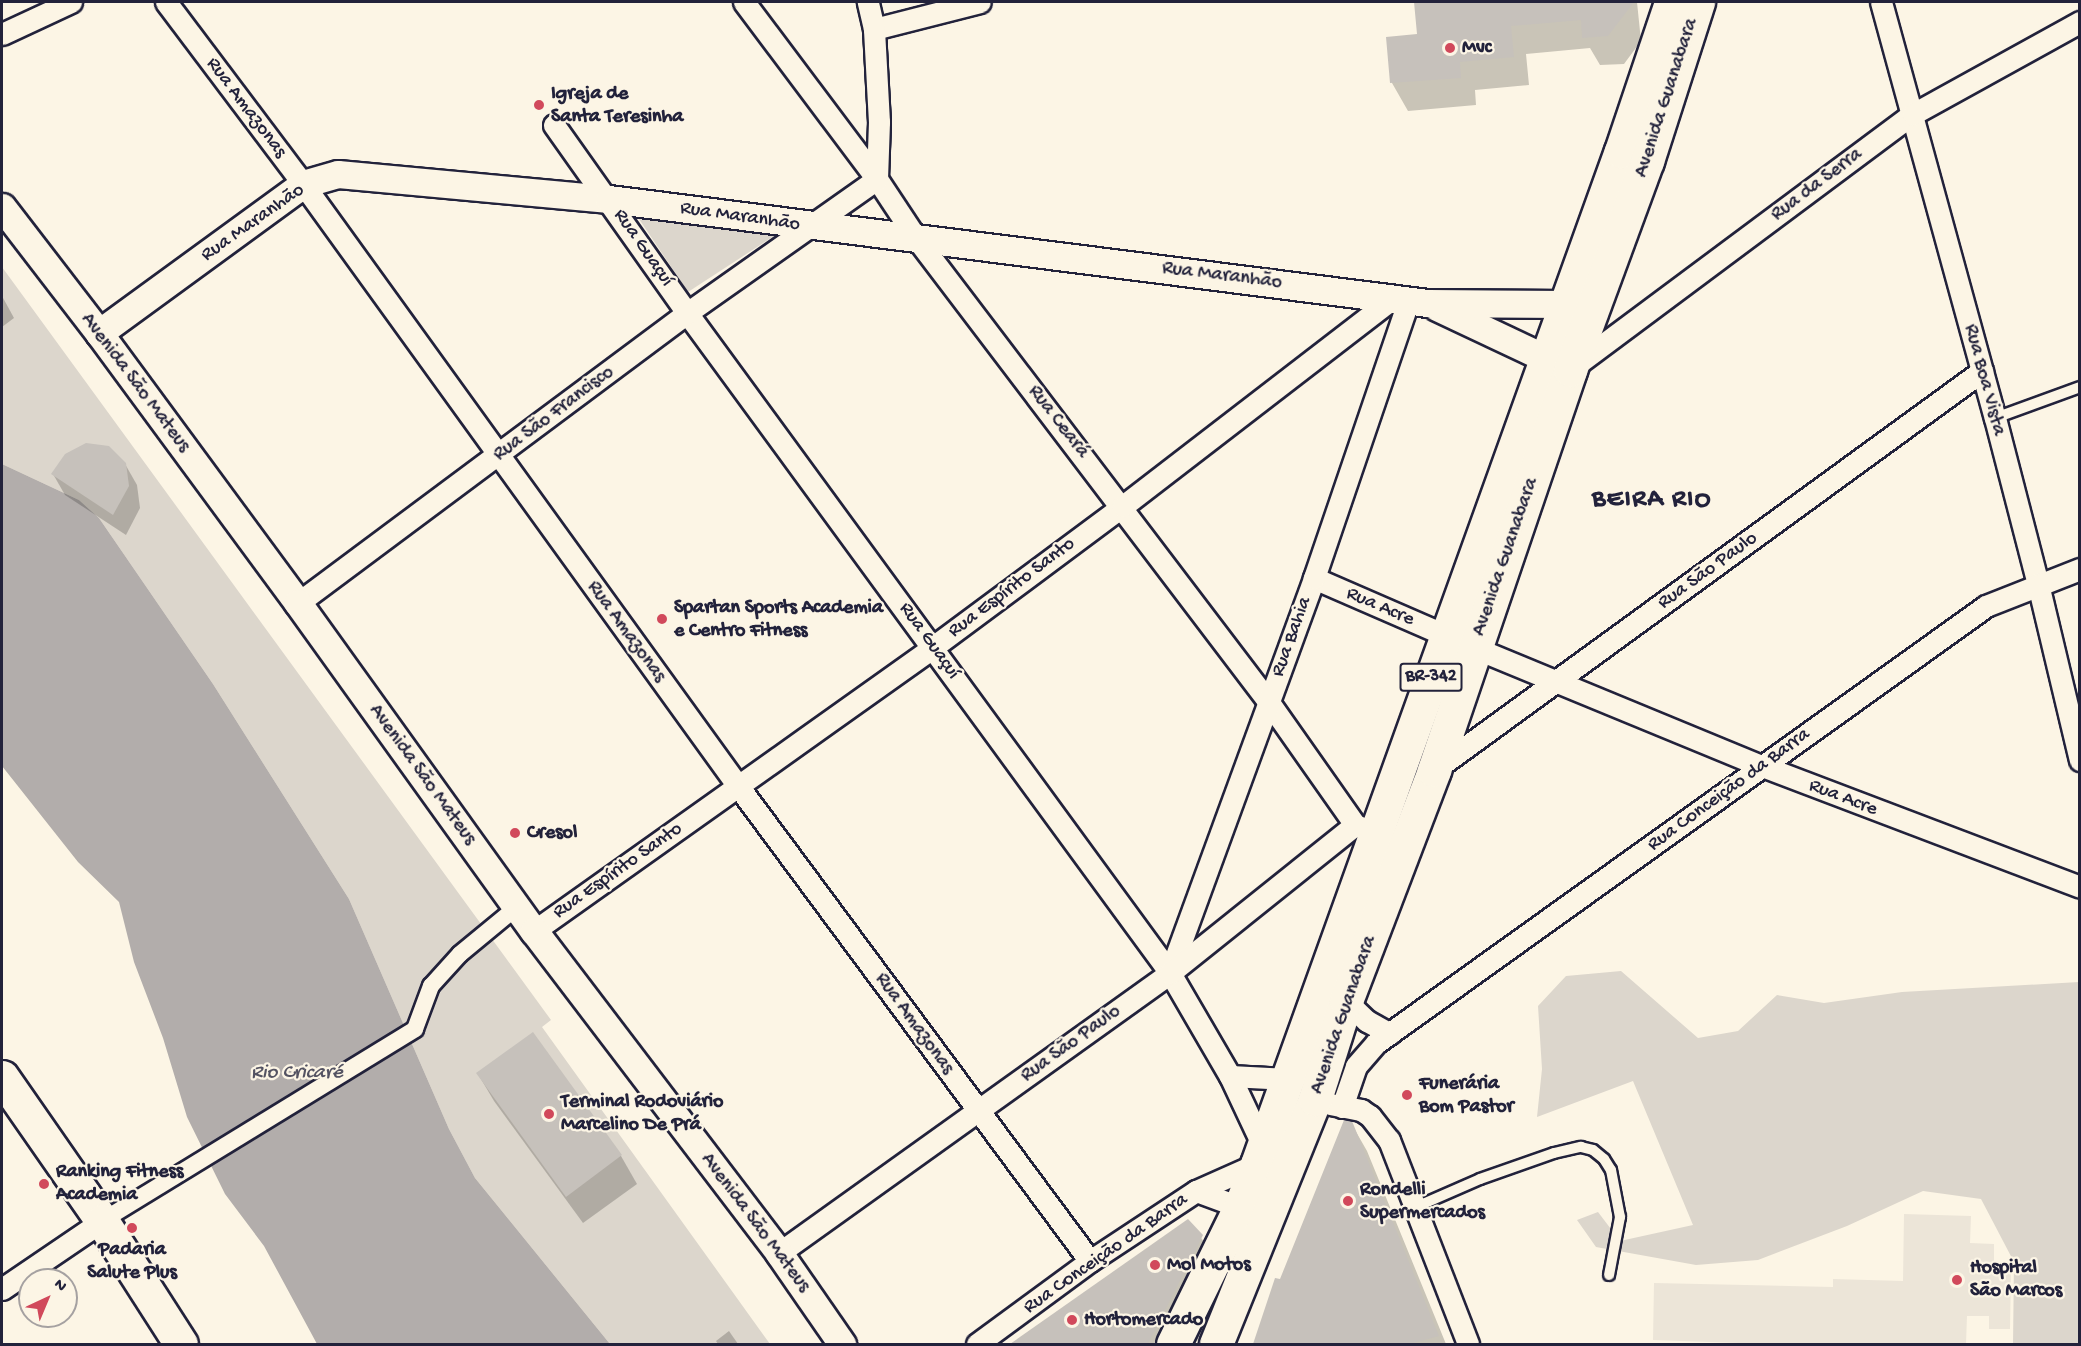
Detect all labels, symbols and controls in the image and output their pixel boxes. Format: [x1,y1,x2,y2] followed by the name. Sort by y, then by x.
[1630,15,1704,181] street label: Avenida Guanabara
[1462,36,1491,60] place label: Mvc
[1443,41,1457,55] marker: Mvc
[200,53,292,163] street label: Rua Amazonas
[551,82,683,129] place label: Igreja de Santa Teresinha
[532,98,546,112] marker: Igreja de Santa Teresinha
[1767,143,1867,227] street label: Rua da Serra
[197,179,309,267] street label: Rua Maranhão
[679,197,801,237] street label: Rua Maranhão
[608,205,678,291] street label: Rua Guaçuí
[1161,257,1283,295] street label: Rua Maranhão
[75,309,195,457] street label: Avenida São Mateus
[1958,322,2010,438] street label: Rua Boa Vista
[489,361,619,467] street label: Rua São Francisco
[1022,381,1094,463] street label: Rua Ceará
[1468,475,1544,639] street label: Avenida Guanabara
[1592,485,1712,517] district label: BEIRA RIO
[1653,527,1763,615] street label: Rua São Paulo
[944,532,1080,644] street label: Rua Espírito Santo
[581,576,671,688] street label: Rua Amazonas
[1342,582,1418,632] street label: Rua Acre
[1266,594,1318,680] street label: Rua Bahia
[674,596,883,643] place label: Spartan Sports Academia e Centro Fitness
[893,598,965,684] street label: Rua Guaçuí
[655,612,669,626] marker: Spartan Sports Academia e Centro Fitness
[1400,662,1462,692] road number: BR-342
[363,700,481,850] street label: Avenida São Mateus
[1643,723,1815,857] street label: Rua Conceição da Barra
[1805,774,1881,822] street label: Rua Acre
[549,817,687,925] street label: Rua Espírito Santo
[527,821,577,845] place label: Cresol
[508,826,522,840] marker: Cresol
[1306,933,1382,1097] street label: Avenida Guanabara
[869,968,959,1080] street label: Rua Amazonas
[1016,1000,1126,1088] street label: Rua São Paulo
[251,1061,343,1087] water label: Rio Cricaré
[1419,1072,1514,1119] place label: Funerária Bom Pastor
[1400,1088,1414,1102] marker: Funerária Bom Pastor
[561,1090,723,1137] place label: Terminal Rodoviário Marcelino De Prá
[542,1107,556,1121] marker: Terminal Rodoviário Marcelino De Prá
[695,1149,815,1297] street label: Avenida São Mateus
[56,1160,183,1207] place label: Ranking Fitness Academia
[37,1177,51,1191] marker: Ranking Fitness Academia
[1360,1178,1485,1225] place label: Rondelli Supermercados
[1019,1188,1193,1320] street label: Rua Conceição da Barra
[1341,1194,1355,1208] marker: Rondelli Supermercados
[125,1221,139,1235] marker: Padaria Salute Plus
[87,1238,177,1285] place label: Padaria Salute Plus
[1167,1253,1251,1277] place label: Mol Motos
[1970,1256,2062,1303] place label: Hospital São Marcos
[1148,1258,1162,1272] marker: Mol Motos
[18,1268,78,1328] north arrow
[1948,1271,1966,1289] marker: Hospital São Marcos
[49,1276,70,1297] text: N
[1084,1308,1203,1332] place label: Hortomercado
[1065,1313,1079,1327] marker: Hortomercado

